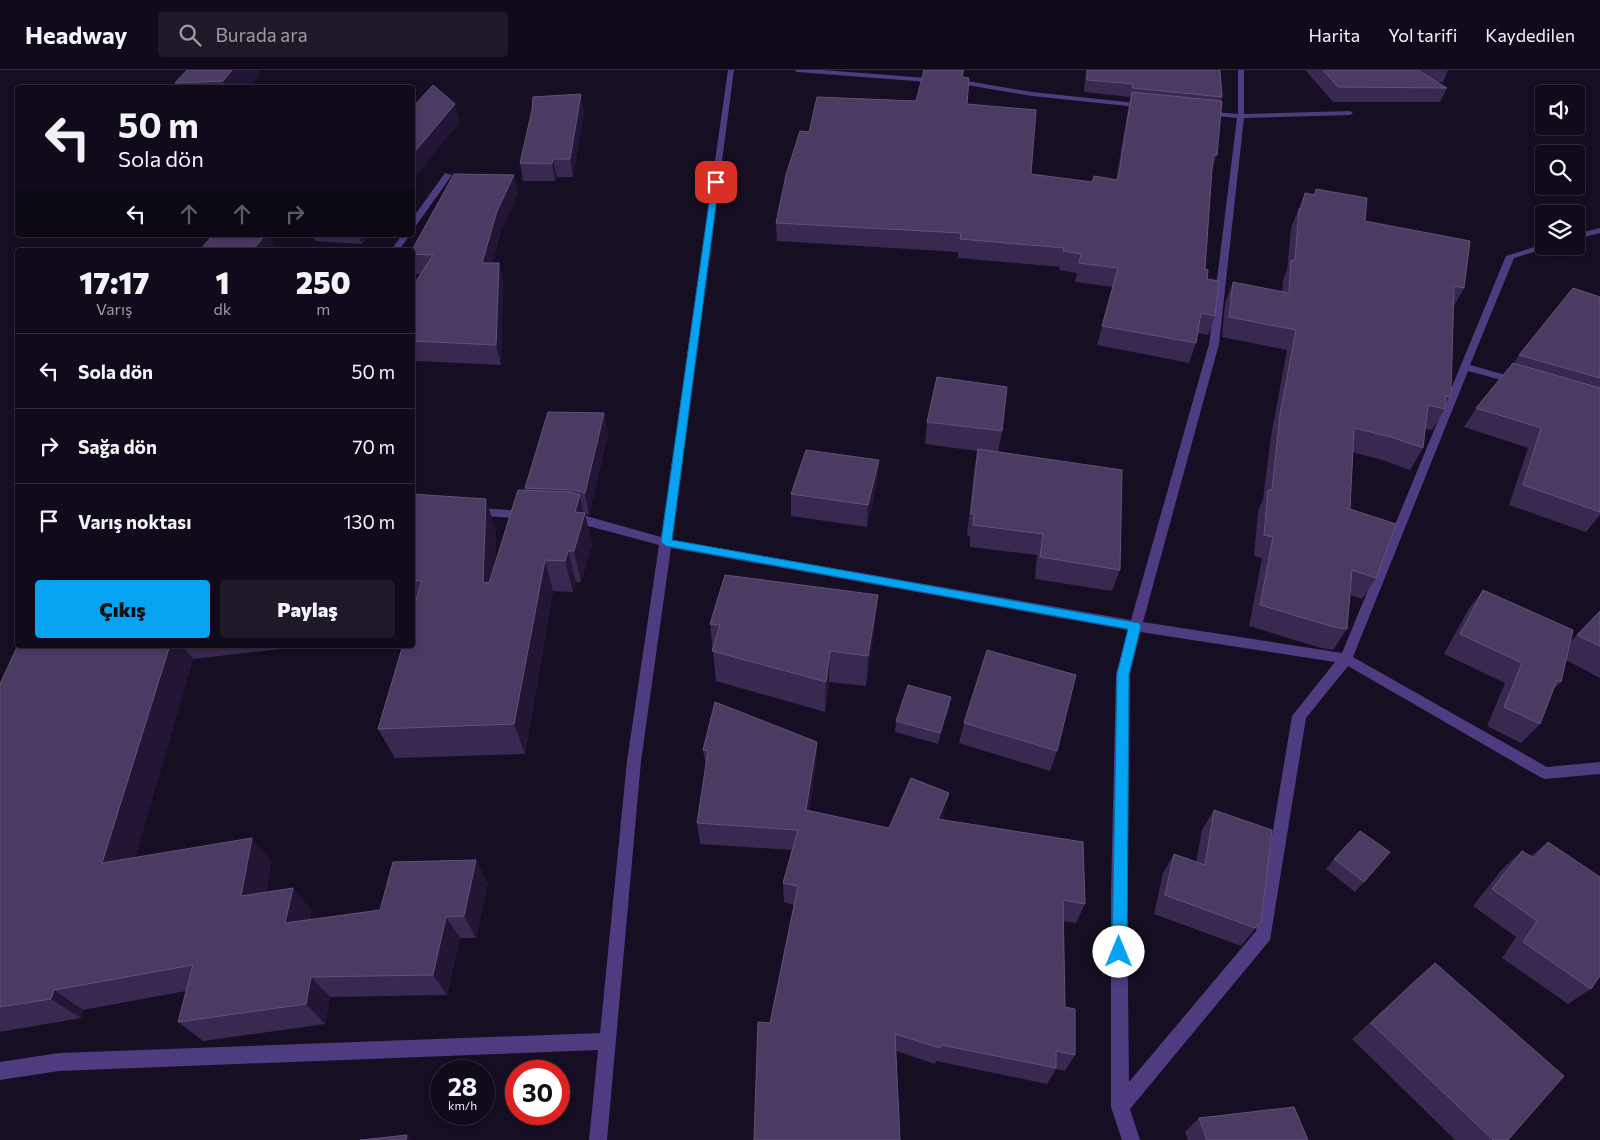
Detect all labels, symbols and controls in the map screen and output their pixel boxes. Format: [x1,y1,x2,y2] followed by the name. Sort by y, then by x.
[158,12,508,57] search box
[25,20,128,49] text: Headway
[176,21,204,49] icon: search
[216,23,308,46] text: Burada ara
[1309,24,1360,46] text: Harita
[1388,24,1457,46] text: Yol tarifi
[1485,24,1575,46] text: Kaydedilen
[1535,85,1585,255] map controls
[1535,85,1585,135] button: sound
[118,102,199,145] text: 50 m
[35,105,100,170] icon: left
[118,145,204,172] text: Sola dön
[1535,145,1585,195] button: search
[695,161,737,203] pin
[702,168,730,196] icon: arrive
[122,200,150,228] icon: left
[175,200,203,228] icon: ahead
[228,200,256,228] icon: ahead
[281,200,309,228] icon: right
[1535,205,1585,255] button: layers
[79,263,149,300] text: 17:17
[215,263,229,300] text: 1
[296,263,351,300] text: 250
[96,299,132,318] text: Varış
[214,299,231,318] text: dk
[316,299,330,318] text: m
[35,357,63,385] icon: left
[78,360,153,383] text: Sola dön
[351,360,395,383] text: 50 m
[35,432,63,460] icon: right
[78,435,157,458] text: Sağa dön
[352,435,395,458] text: 70 m
[35,507,63,535] icon: arrive
[78,510,191,533] text: Varış noktası
[343,510,395,533] text: 130 m
[35,580,210,638] button: Çıkış
[220,580,395,638] button: Paylaş
[1092,925,1144,977] position arrow
[505,1060,570,1125] speed limit sign: 30
[448,1071,477,1101] text: 28
[448,1098,477,1112] text: km/h

